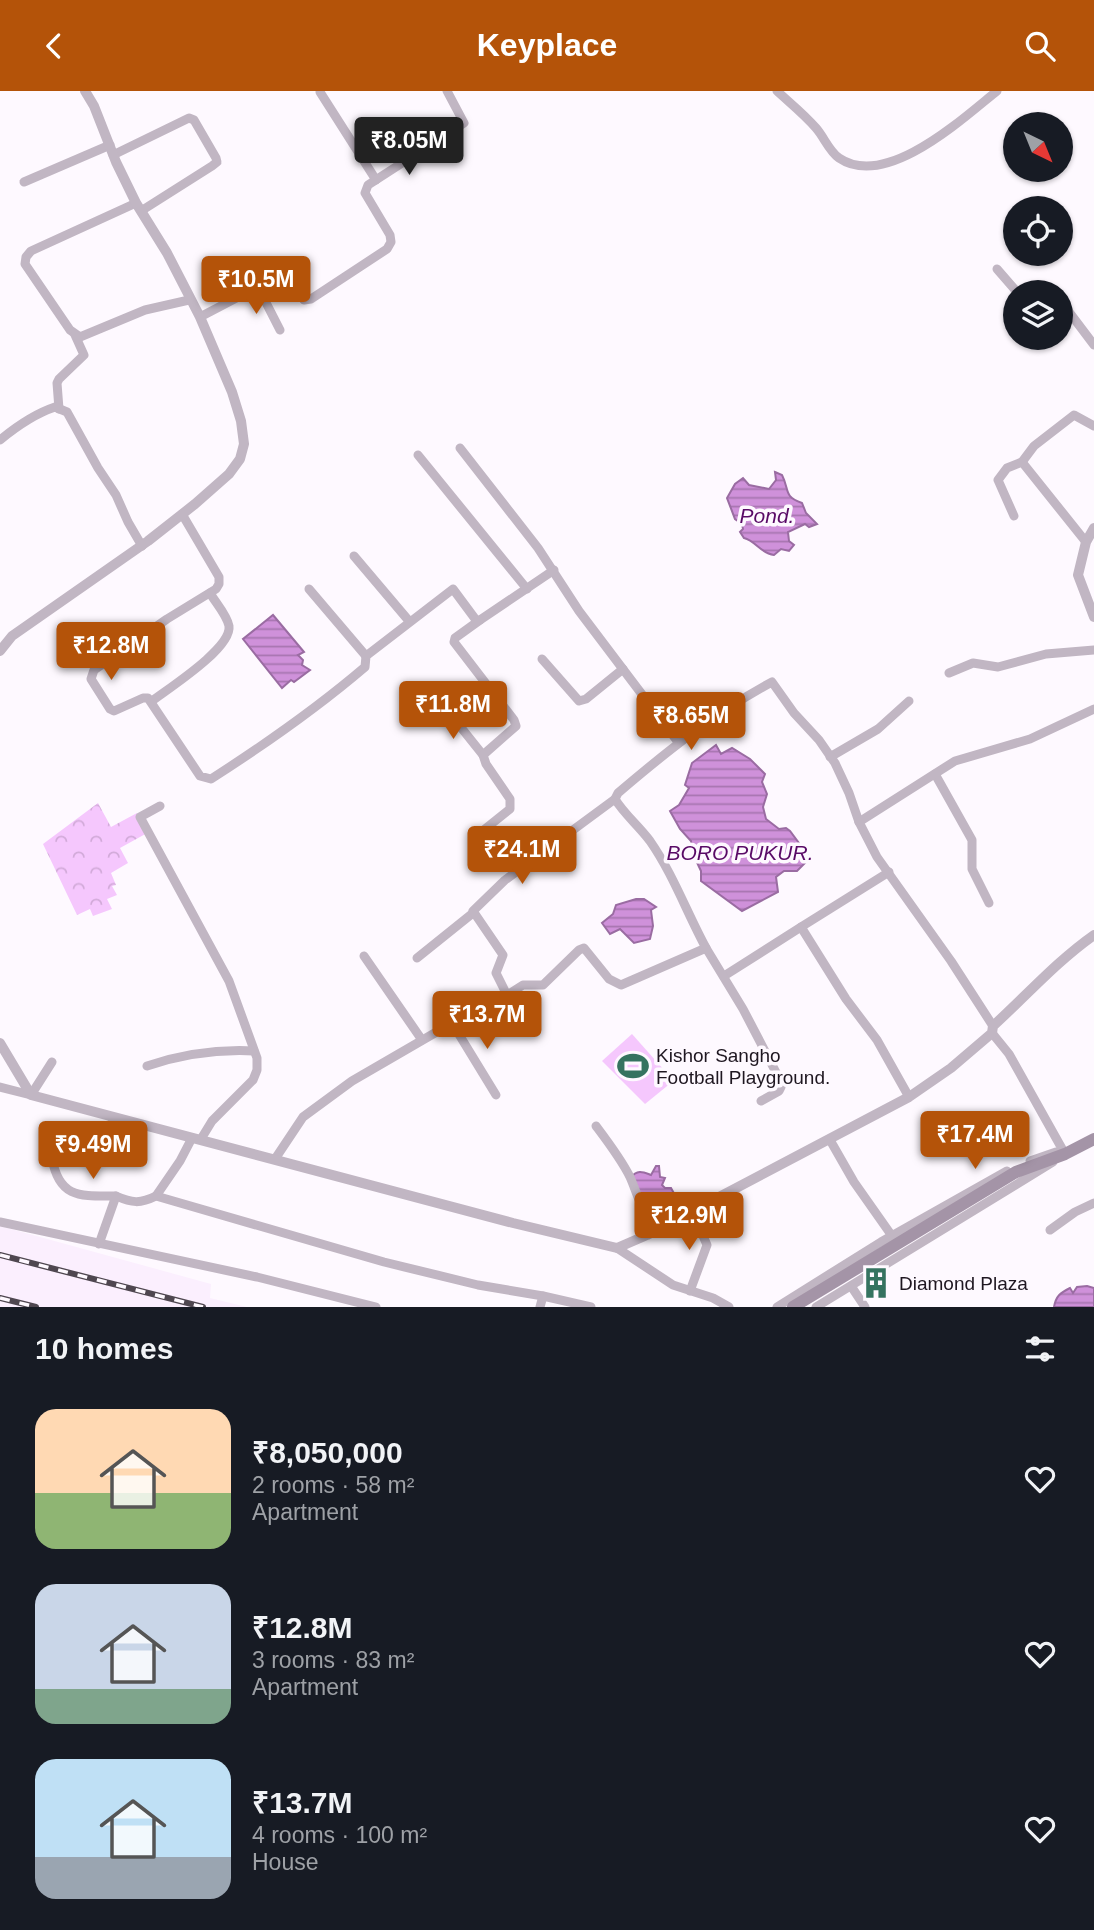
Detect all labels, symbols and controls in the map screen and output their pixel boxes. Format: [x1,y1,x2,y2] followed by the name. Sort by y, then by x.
[35,27,73,65] icon: back
[477,27,617,63] text: Keyplace
[1021,27,1059,65] icon: search
[1003,112,1073,182] north arrow
[1003,112,1073,350] map controls
[352,118,466,177] pin: ₹8.05M
[370,127,448,153] text: ₹8.05M
[1003,196,1073,266] button: locate
[199,257,313,316] pin: ₹10.5M
[217,266,295,292] text: ₹10.5M
[1003,280,1073,350] button: layers
[740,504,794,527] water label: Pond.
[54,623,168,682] pin: ₹12.8M
[72,632,150,658] text: ₹12.8M
[396,681,510,741] pin: ₹11.8M
[415,691,491,717] text: ₹11.8M
[634,693,748,752] pin: ₹8.65M
[652,702,730,728] text: ₹8.65M
[465,827,579,886] pin: ₹24.1M
[483,836,561,862] text: ₹24.1M
[666,841,814,864] water label: BORO PUKUR.
[430,991,544,1051] pin: ₹13.7M
[448,1001,526,1027] text: ₹13.7M
[656,1045,830,1088] place label: Kishor Sangho Football Playground.
[616,1049,650,1083] sports icon: Kishor Sangho Football Playground.
[918,1111,1032,1171] pin: ₹17.4M
[36,1121,150,1181] pin: ₹9.49M
[936,1121,1014,1147] text: ₹17.4M
[54,1131,132,1157] text: ₹9.49M
[632,1193,746,1252] pin: ₹12.9M
[650,1202,728,1228] text: ₹12.9M
[859,1266,893,1300] building icon: Diamond Plaza
[899,1273,1028,1294] place label: Diamond Plaza
[1021,1330,1059,1368] icon: filters
[35,1332,173,1365] text: 10 homes
[252,1436,403,1469] text: ₹8,050,000
[91,1437,175,1521] icon: home
[1021,1460,1059,1498] icon: heart
[252,1472,414,1498] text: 2 rooms · 58 m²
[252,1499,358,1525] text: Apartment
[252,1611,353,1644] text: ₹12.8M
[91,1612,175,1696] icon: home
[1021,1635,1059,1673] icon: heart
[252,1647,414,1673] text: 3 rooms · 83 m²
[252,1674,358,1700] text: Apartment
[252,1786,353,1819] text: ₹13.7M
[91,1787,175,1871] icon: home
[1021,1810,1059,1848] icon: heart
[252,1822,427,1848] text: 4 rooms · 100 m²
[252,1849,318,1875] text: House

